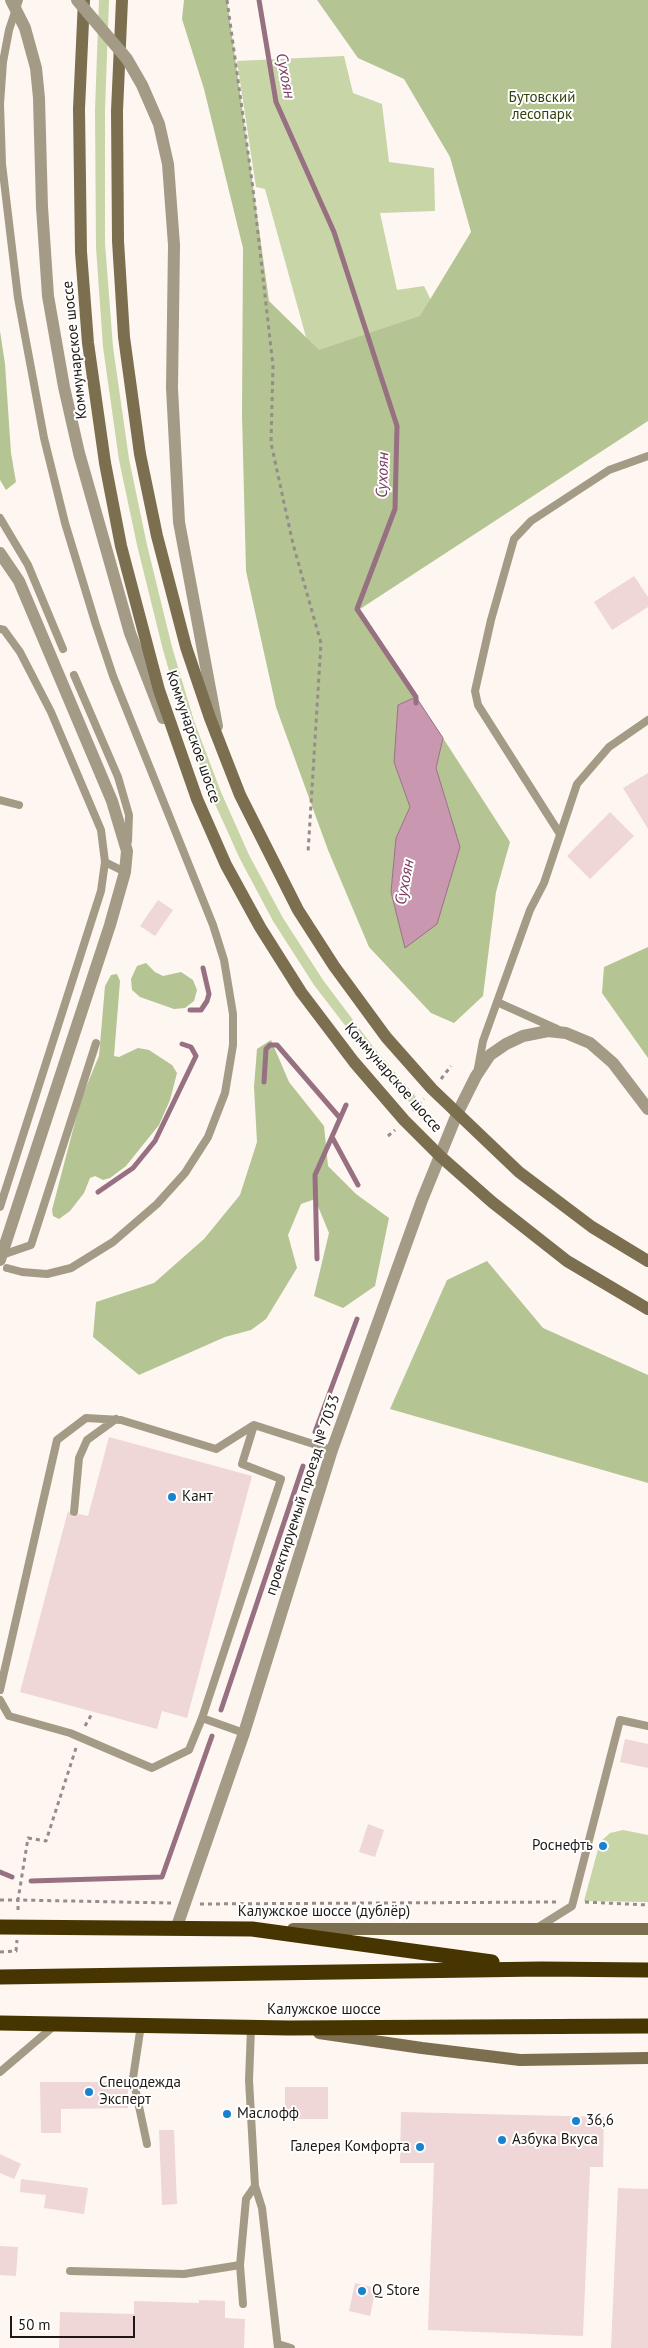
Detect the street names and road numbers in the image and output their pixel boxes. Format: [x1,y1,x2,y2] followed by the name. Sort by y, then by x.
[59,280,91,420] street label: Коммунарское шоссе
[162,668,224,806] street label: Коммунарское шоссе
[341,1020,445,1136] street label: Коммунарское шоссе
[262,1392,344,1598] street label: проектируемый проезд № 7033
[238,1903,410,1921] street label: Калужское шоссе (дублёр)
[267,2001,381,2019] street label: Калужское шоссе

